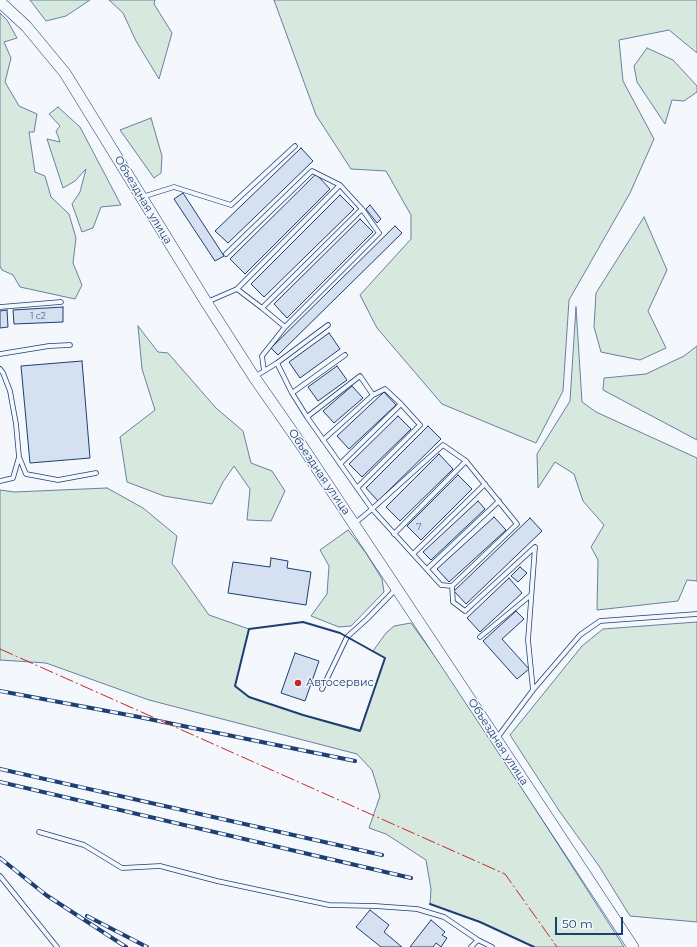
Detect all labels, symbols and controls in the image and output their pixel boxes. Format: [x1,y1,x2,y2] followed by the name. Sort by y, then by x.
[111,153,175,247] street label: Объездная улица
[30,311,46,321] house number: 1 с2
[285,427,353,517] street label: Объездная улица
[416,522,422,532] house number: 7
[306,676,374,690] place label: Автосервис
[293,678,303,688] marker: Автосервис
[465,696,531,788] street label: Объездная улица
[557,909,625,935] scale bar
[562,916,593,931] text: 50 m

